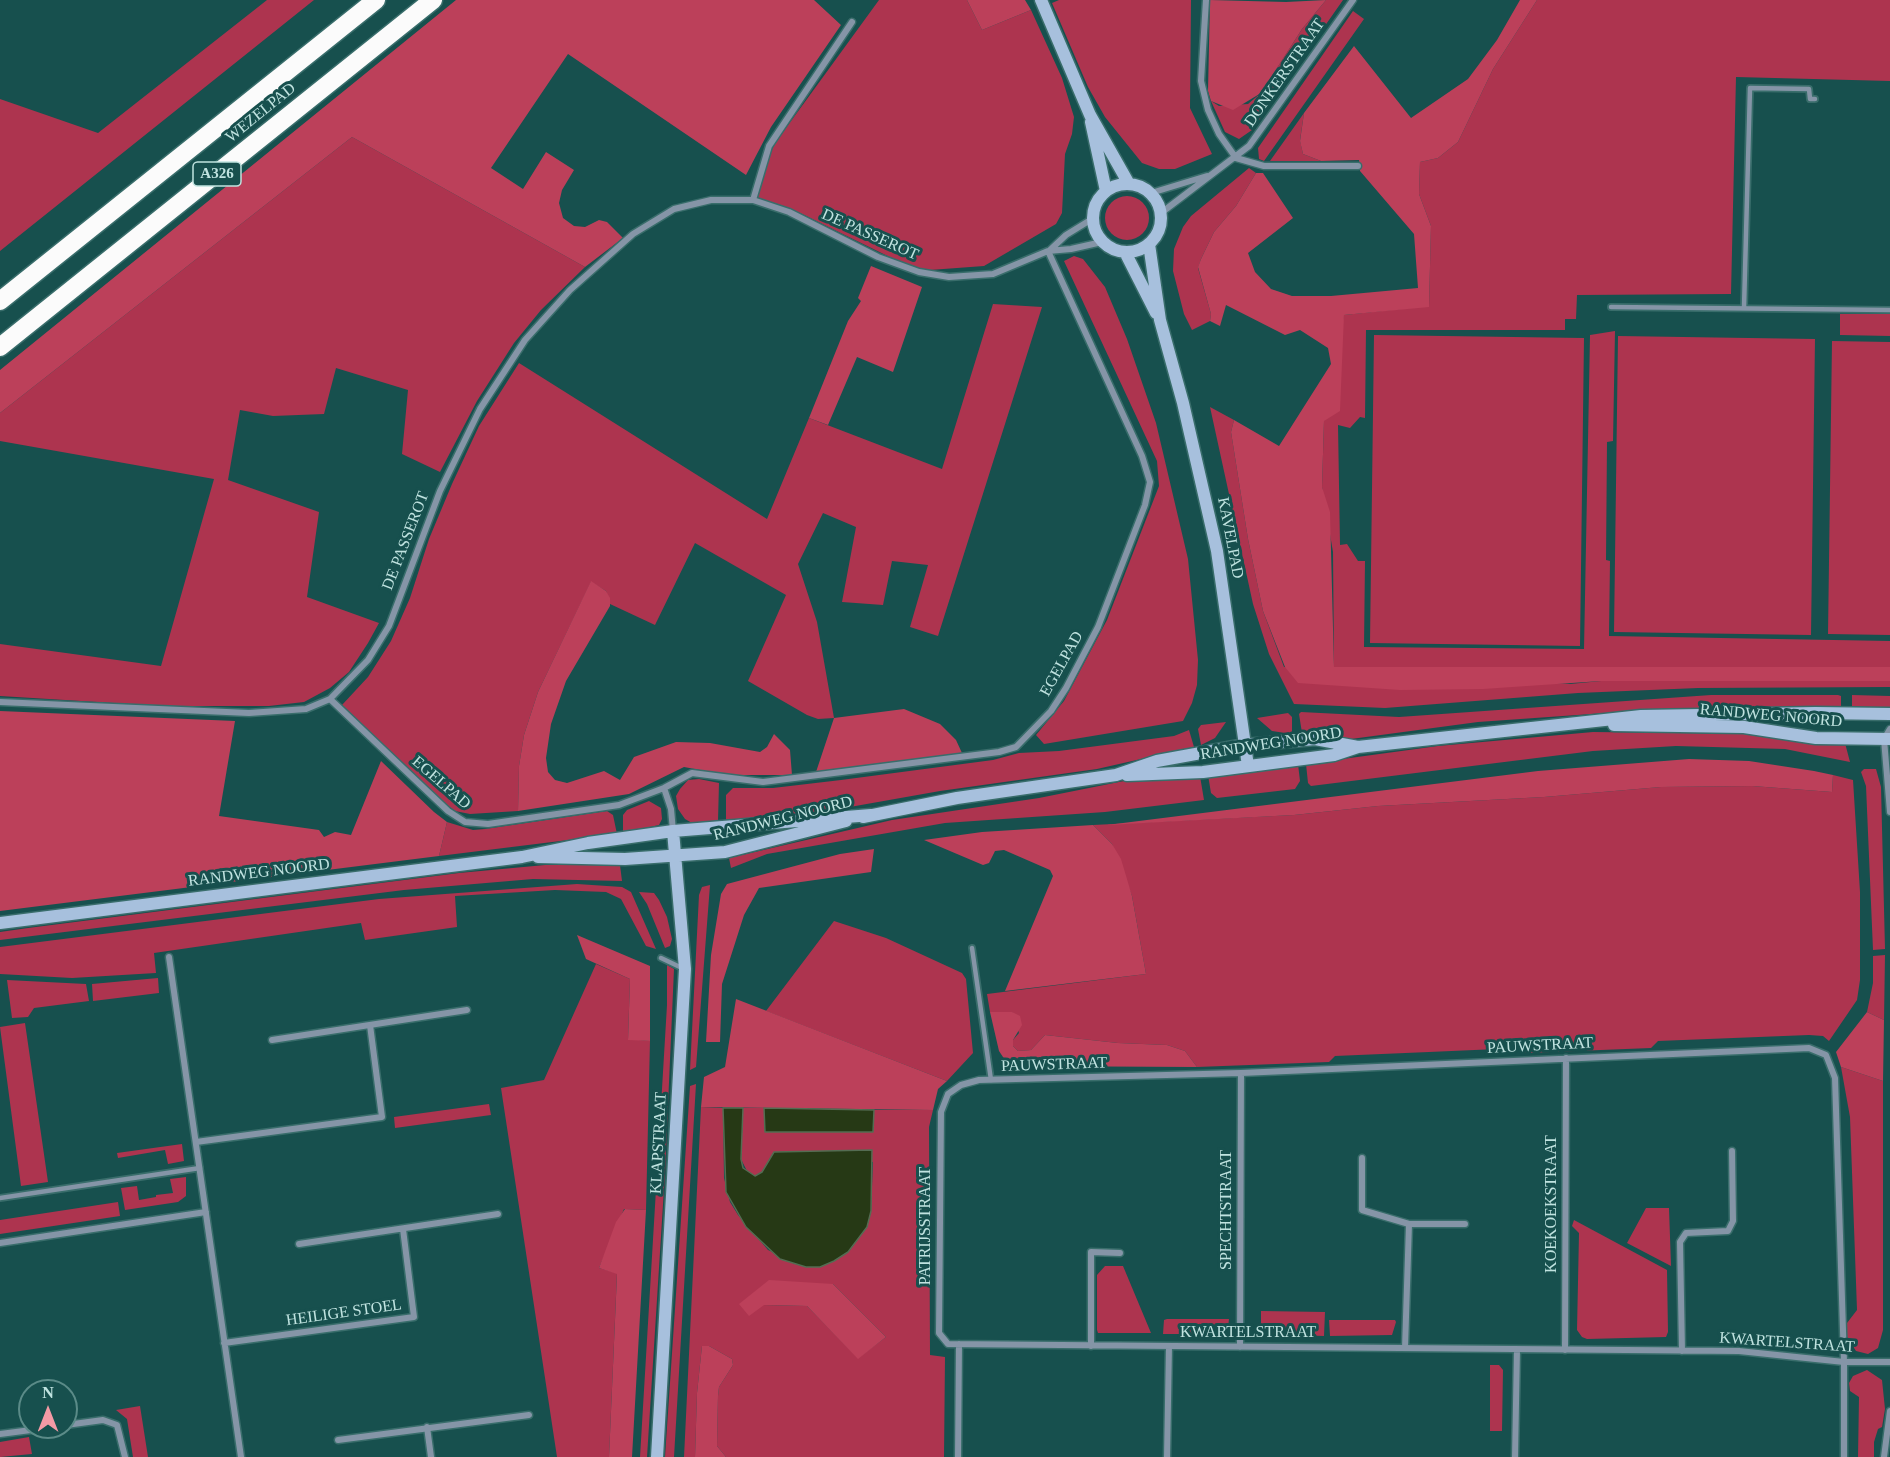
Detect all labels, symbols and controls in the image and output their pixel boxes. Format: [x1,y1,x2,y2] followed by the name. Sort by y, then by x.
[1241,15,1329,131] street label: DONKERSTRAAT
[222,79,300,147] street label: WEZELPAD
[193,162,241,186] road number: A326
[819,205,921,265] street label: DE PASSEROT
[378,489,434,593] street label: DE PASSEROT
[1213,496,1247,580] street label: KAVELPAD
[1036,628,1088,700] street label: EGELPAD
[1699,700,1843,732] street label: RANDWEG NOORD
[1199,723,1343,765] street label: RANDWEG NOORD
[408,752,474,814] street label: EGELPAD
[711,792,855,846] street label: RANDWEG NOORD
[187,855,331,891] street label: RANDWEG NOORD
[1487,1034,1593,1058] street label: PAUWSTRAAT
[1001,1054,1107,1076] street label: PAUWSTRAAT
[647,1091,671,1195] street label: KLAPSTRAAT
[1542,1135,1562,1273] street label: KOEKOEKSTRAAT
[1217,1150,1237,1270] street label: SPECHTSTRAAT
[916,1167,936,1285] street label: PATRIJSSTRAAT
[285,1295,403,1331] street label: HEILIGE STOEL
[1180,1323,1316,1343] street label: KWARTELSTRAAT
[1719,1329,1855,1357] street label: KWARTELSTRAAT
[18,1379,78,1439] north arrow
[42,1384,54,1401] text: N

